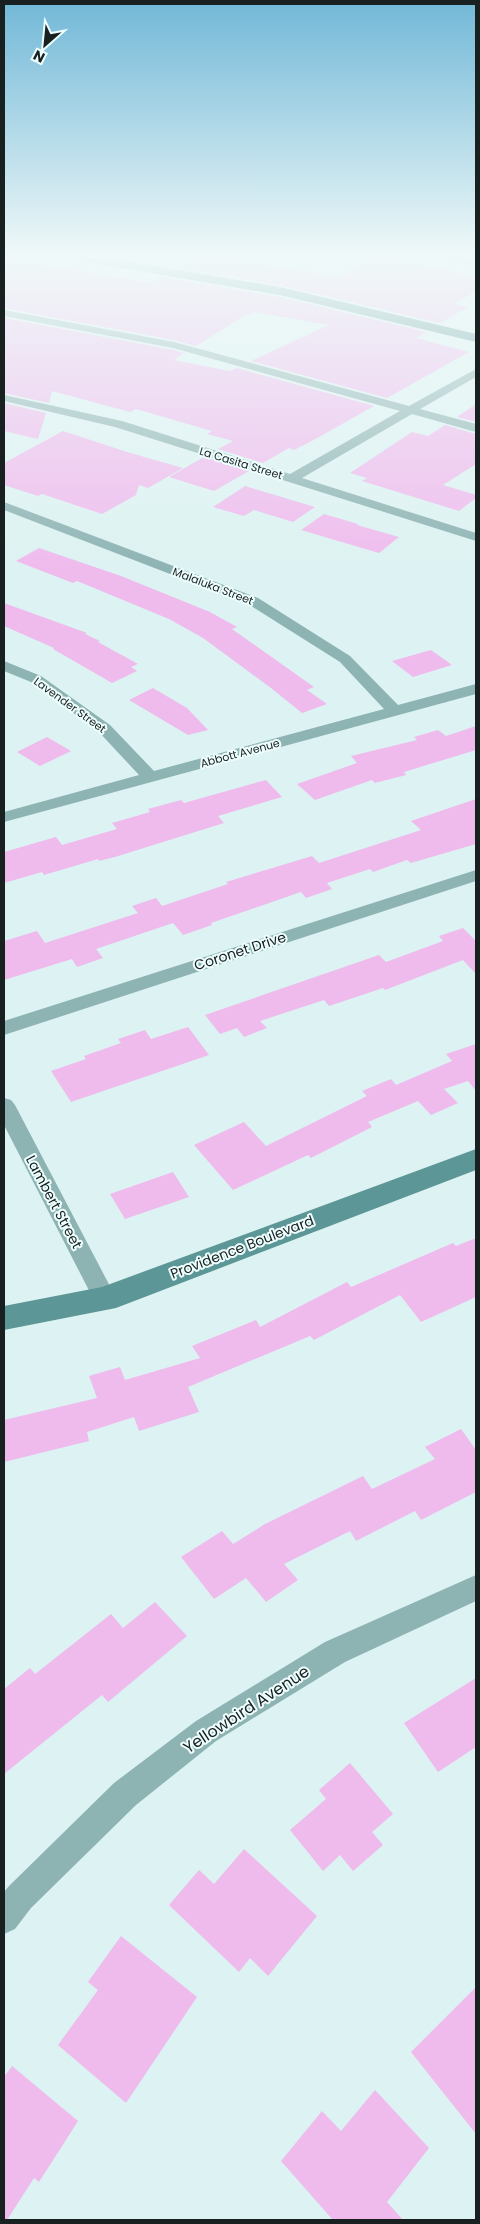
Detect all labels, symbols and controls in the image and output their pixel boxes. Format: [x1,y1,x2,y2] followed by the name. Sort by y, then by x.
[20,20,70,70] north arrow
[30,45,48,68] text: N
[197,443,285,483] street label: La Casita Street
[170,563,256,609] street label: Malaluka Street
[31,673,109,737] street label: Lavender Street
[199,735,282,771] street label: Abbott Avenue
[191,927,289,975] street label: Coronet Drive
[21,1152,87,1252] street label: Lambert Street
[167,1210,317,1284] street label: Providence Boulevard
[179,1660,314,1759] street label: Yellowbird Avenue

